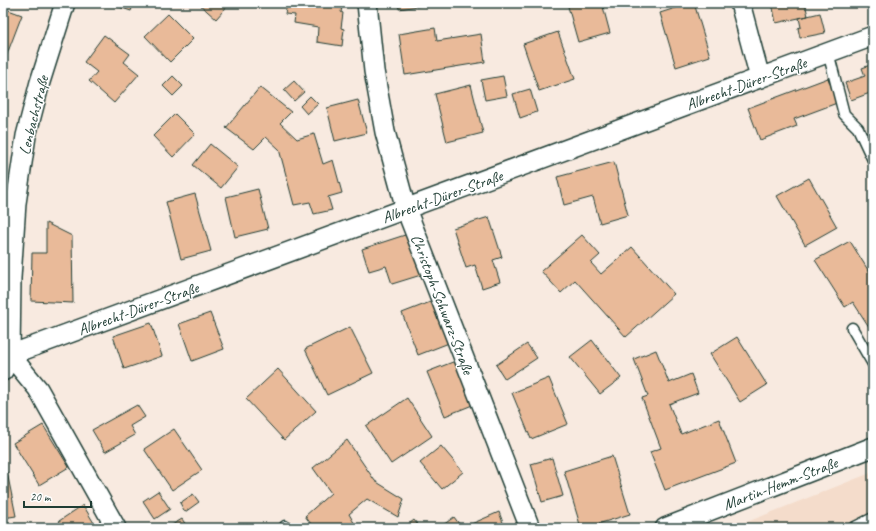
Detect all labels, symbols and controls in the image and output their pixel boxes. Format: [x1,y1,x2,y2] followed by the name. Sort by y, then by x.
[683,52,811,115] street label: Albrecht-Dürer-Straße
[15,72,54,157] street label: Lenbachstraße
[379,165,507,228] street label: Albrecht-Dürer-Straße
[406,232,479,379] street label: Christoph-Schwarz-Straße
[75,277,203,340] street label: Albrecht-Dürer-Straße
[720,452,842,515] street label: Martin-Hemm-Straße
[24,483,91,509] scale bar
[30,489,52,505] text: 20 m

